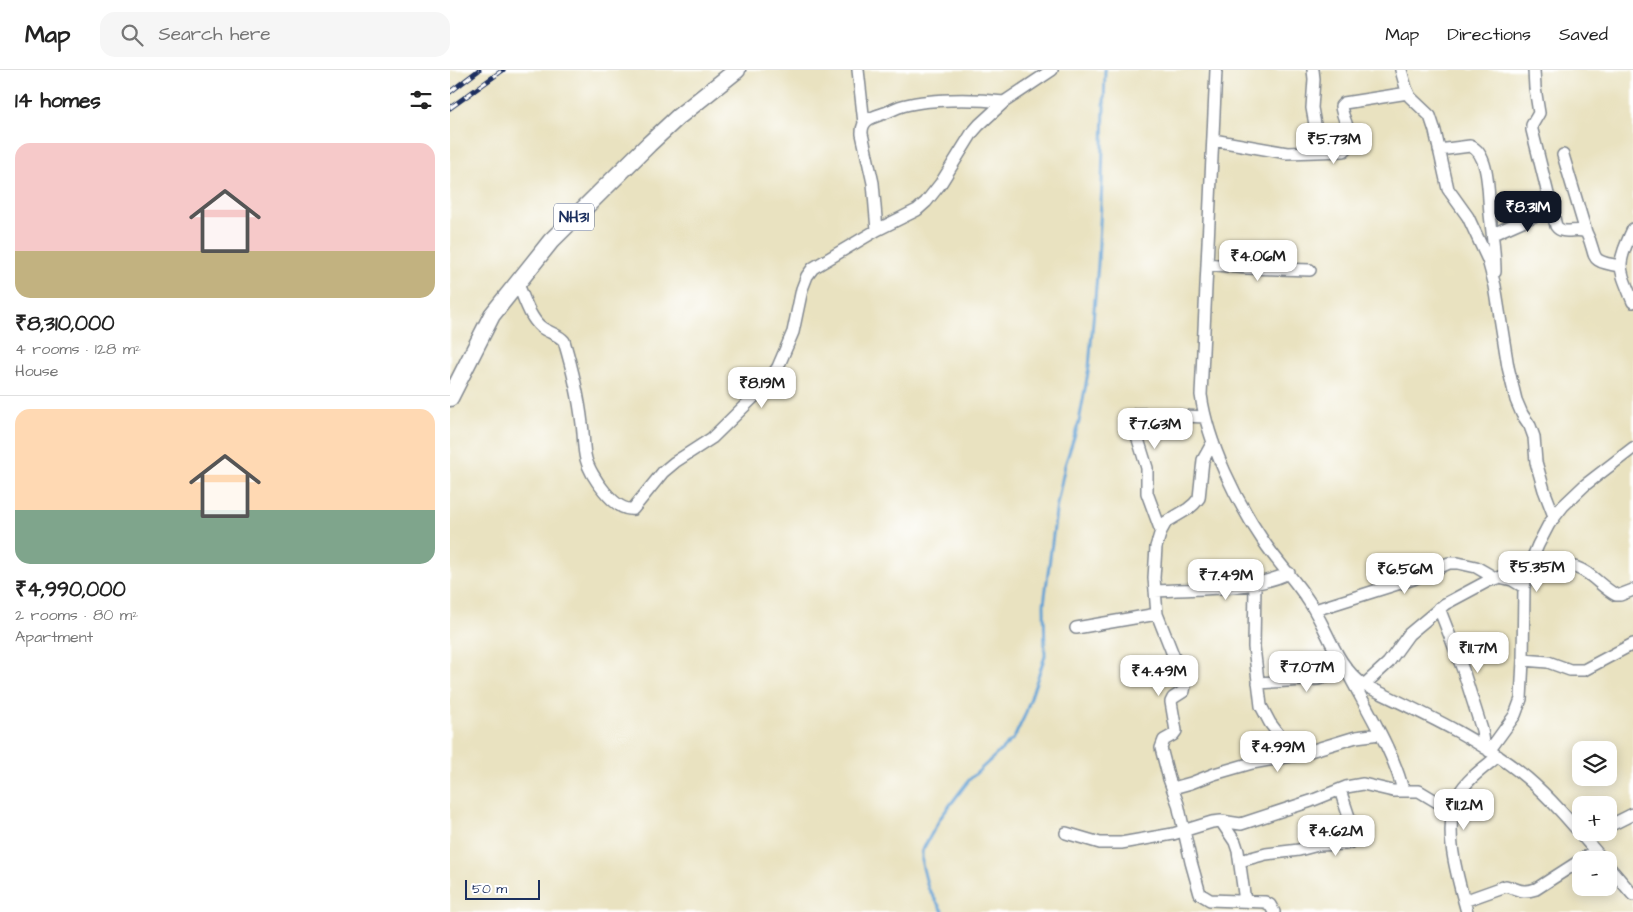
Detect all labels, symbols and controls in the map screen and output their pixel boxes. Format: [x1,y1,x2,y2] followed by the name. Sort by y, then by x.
[100,12,450,57] search box
[25,18,70,52] text: Map
[118,21,146,49] icon: search
[158,21,271,48] text: Search here
[1385,22,1419,47] text: Map
[1447,22,1531,47] text: Directions
[1559,22,1608,47] text: Saved
[15,86,101,115] text: 14 homes
[407,86,435,114] icon: filters
[1293,122,1375,165] pin: ₹5.73M
[1307,128,1361,150] text: ₹5.73M
[180,176,270,266] icon: home
[1487,190,1569,233] pin: ₹8.31M
[1505,196,1551,218] text: ₹8.31M
[554,204,594,230] road number: NH31
[1217,240,1299,282] pin: ₹4.06M
[1230,245,1286,267] text: ₹4.06M
[15,309,114,338] text: ₹8,310,000
[15,338,141,360] text: 4 rooms · 128 m²
[15,360,59,382] text: House
[721,366,803,409] pin: ₹8.19M
[739,372,785,394] text: ₹8.19M
[1114,408,1196,450] pin: ₹7.63M
[1129,413,1181,435] text: ₹7.63M
[180,441,270,531] icon: home
[1496,550,1578,593] pin: ₹5.35M
[1364,552,1446,595] pin: ₹6.56M
[1509,556,1565,578] text: ₹5.35M
[1185,558,1267,601] pin: ₹7.49M
[1377,558,1433,580] text: ₹6.56M
[1199,564,1253,586] text: ₹7.49M
[15,575,126,604] text: ₹4,990,000
[15,604,138,626] text: 2 rooms · 80 m²
[15,626,93,648] text: Apartment
[1437,632,1519,674] pin: ₹11.7M
[1459,637,1497,659] text: ₹11.7M
[1266,650,1348,693] pin: ₹7.07M
[1118,654,1200,697] pin: ₹4.49M
[1280,656,1334,678] text: ₹7.07M
[1131,660,1187,682] text: ₹4.49M
[1237,730,1319,773] pin: ₹4.99M
[1251,736,1305,758] text: ₹4.99M
[1572,741,1617,896] map controls
[1572,741,1617,786] button: layers
[1423,788,1505,831] pin: ₹11.2M
[1445,794,1483,816] text: ₹11.2M
[1572,796,1617,841] button: +
[1295,814,1377,857] pin: ₹4.62M
[1309,820,1363,842] text: ₹4.62M
[1572,851,1617,896] button: −
[465,877,540,900] scale bar
[472,879,507,899] text: 50 m

